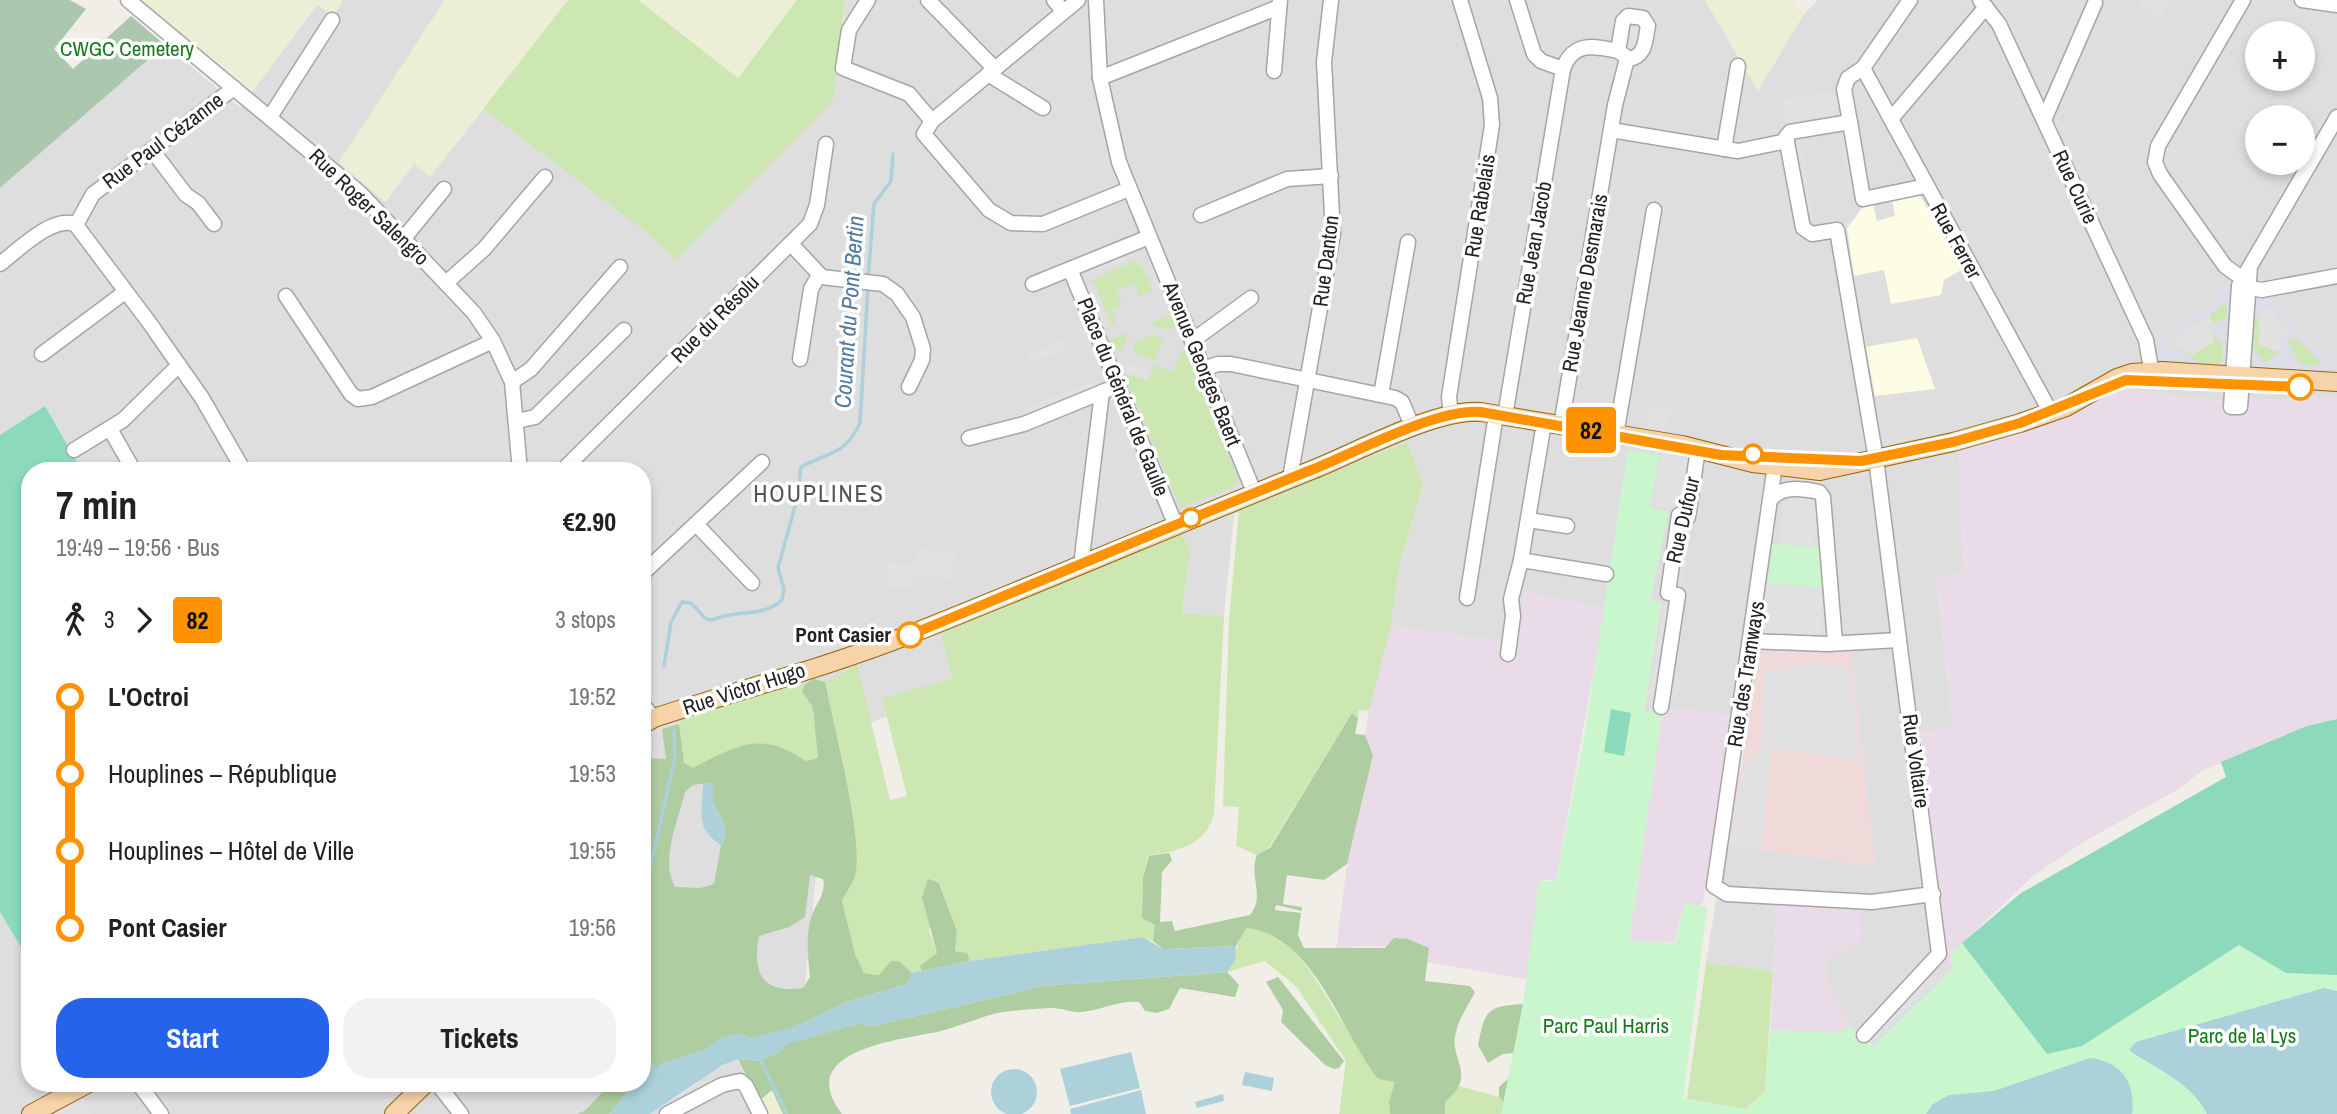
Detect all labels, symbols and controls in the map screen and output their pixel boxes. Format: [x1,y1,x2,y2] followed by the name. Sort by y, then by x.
[2245,21,2315,175] map controls
[2245,21,2315,91] button: +
[60,34,194,63] park label: CWGC Cemetery
[96,86,229,196] street label: Rue Paul Cézanne
[2245,105,2315,175] button: −
[303,142,436,272] street label: Rue Roger Salengro
[2046,145,2105,228] street label: Rue Curie
[1457,152,1502,260] street label: Rue Rabelais
[1508,179,1559,307] street label: Rue Jean Jacob
[1555,191,1614,375] street label: Rue Jeanne Desmarais
[1924,198,1989,284] street label: Rue Ferrer
[1306,214,1345,308] street label: Rue Danton
[826,215,871,409] water label: Courant du Pont Bertin
[664,268,765,369] street label: Rue du Résolu
[1156,276,1249,451] street label: Avenue Georges Baert
[1070,293,1177,500] street label: Place du Général de Gaulle
[2287,374,2313,400] unlabelled marker
[1560,407,1622,453] line badge: 82
[1580,414,1602,446] text: 82
[1743,444,1763,464] unlabelled marker
[1658,473,1707,566] street label: Rue Dufour
[753,477,885,509] district label: HOUPLINES
[56,480,137,531] text: 7 min
[563,504,616,539] text: €2.90
[1181,508,1201,528] unlabelled marker
[56,532,220,563] text: 19:49 – 19:56 · Bus
[1720,599,1771,749] street label: Rue des Tramways
[56,601,94,639] icon: walk
[125,601,163,639] icon: forward
[104,604,115,635] text: 3
[187,604,208,636] text: 82
[555,604,616,635] text: 3 stops
[795,620,891,649] place label: Pont Casier
[897,622,923,648] marker: Pont Casier
[679,655,809,722] street label: Rue Victor Hugo
[108,679,189,714] text: L'Octroi
[569,681,616,712] text: 19:52
[1896,712,1937,810] street label: Rue Voltaire
[108,756,337,791] text: Houplines – République
[569,758,616,789] text: 19:53
[108,833,354,868] text: Houplines – Hôtel de Ville
[569,835,616,866] text: 19:55
[108,910,226,945] text: Pont Casier
[569,912,616,943] text: 19:56
[56,998,329,1078] button: Start
[343,998,616,1078] button: Tickets
[1543,1011,1669,1040] park label: Parc Paul Harris
[2188,1021,2296,1050] park label: Parc de la Lys

